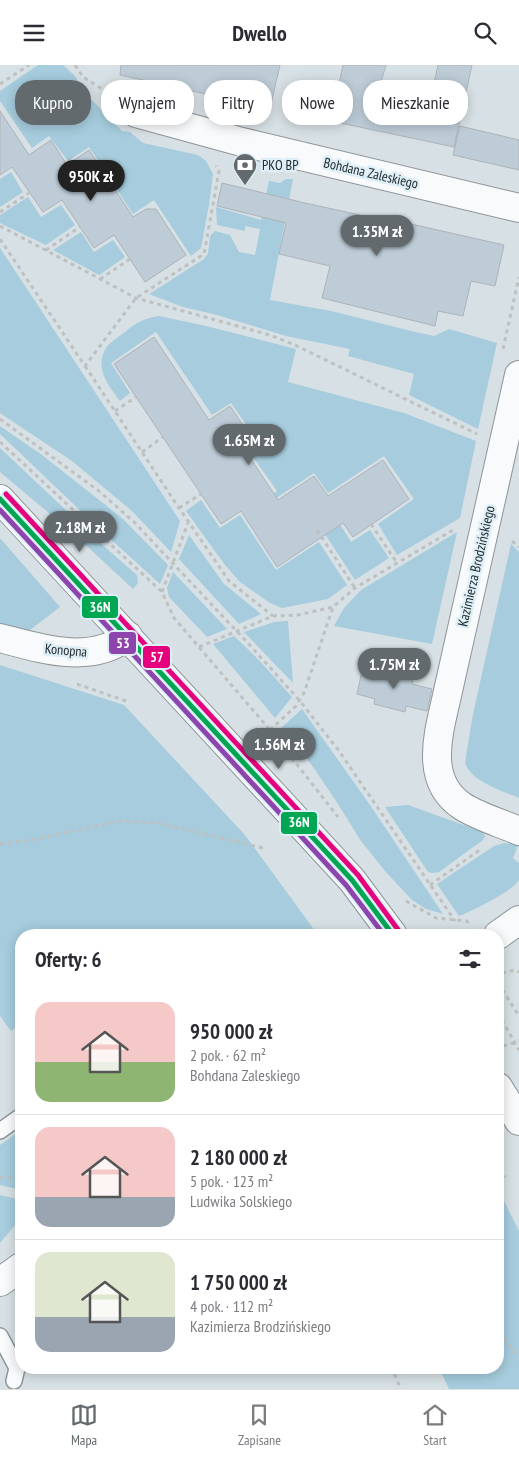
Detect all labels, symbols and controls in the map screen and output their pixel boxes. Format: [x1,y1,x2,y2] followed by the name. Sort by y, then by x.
[20,19,48,47] icon: menu
[232,19,287,47] text: Dwello
[471,19,499,47] icon: search
[15,80,91,125] chip: Kupno
[101,80,194,125] chip: Wynajem
[204,80,272,125] chip: Filtry
[282,80,353,125] chip: Nowe
[363,80,468,125] chip: Mieszkanie
[232,152,258,186] bank icon: PKO BP
[322,153,420,193] street label: Bohdana Zaleskiego
[262,156,299,174] place label: PKO BP
[45,159,137,202] pin: 950K zł
[69,166,113,186] text: 950K zł
[325,215,429,257] pin: 1.35M zł
[352,221,402,241] text: 1.35M zł
[197,423,301,466] pin: 1.65M zł
[224,430,274,450] text: 1.65M zł
[453,504,499,628] street label: Kazimierza Brodzińskiego
[28,511,132,553] pin: 2.18M zł
[55,517,105,537] text: 2.18M zł
[81,595,119,619] line badge: 36N
[90,598,110,616] text: 36N
[108,631,137,655] line badge: 53
[116,634,130,652] text: 53
[44,639,88,661] street label: Konopna
[142,645,171,669] line badge: 57
[342,647,446,690] pin: 1.75M zł
[150,648,164,666] text: 57
[369,654,419,674] text: 1.75M zł
[227,727,331,770] pin: 1.56M zł
[254,734,304,754] text: 1.56M zł
[280,811,318,835] line badge: 36N
[289,813,309,831] text: 36N
[456,945,484,973] icon: filters
[35,946,102,973] text: Oferty: 6
[190,1018,272,1045] text: 950 000 zł
[75,1022,135,1082] icon: home
[190,1045,266,1065] text: 2 pok. · 62 m²
[190,1065,300,1085] text: Bohdana Zaleskiego
[190,1144,287,1171] text: 2 180 000 zł
[75,1147,135,1207] icon: home
[190,1171,273,1191] text: 5 pok. · 123 m²
[190,1191,292,1211] text: Ludwika Solskiego
[190,1269,287,1296] text: 1 750 000 zł
[75,1272,135,1332] icon: home
[190,1296,273,1316] text: 4 pok. · 112 m²
[190,1316,331,1336] text: Kazimierza Brodzińskiego
[70,1401,98,1449] tab: Mapa
[238,1401,281,1449] tab: Zapisane
[421,1401,449,1449] tab: Start

